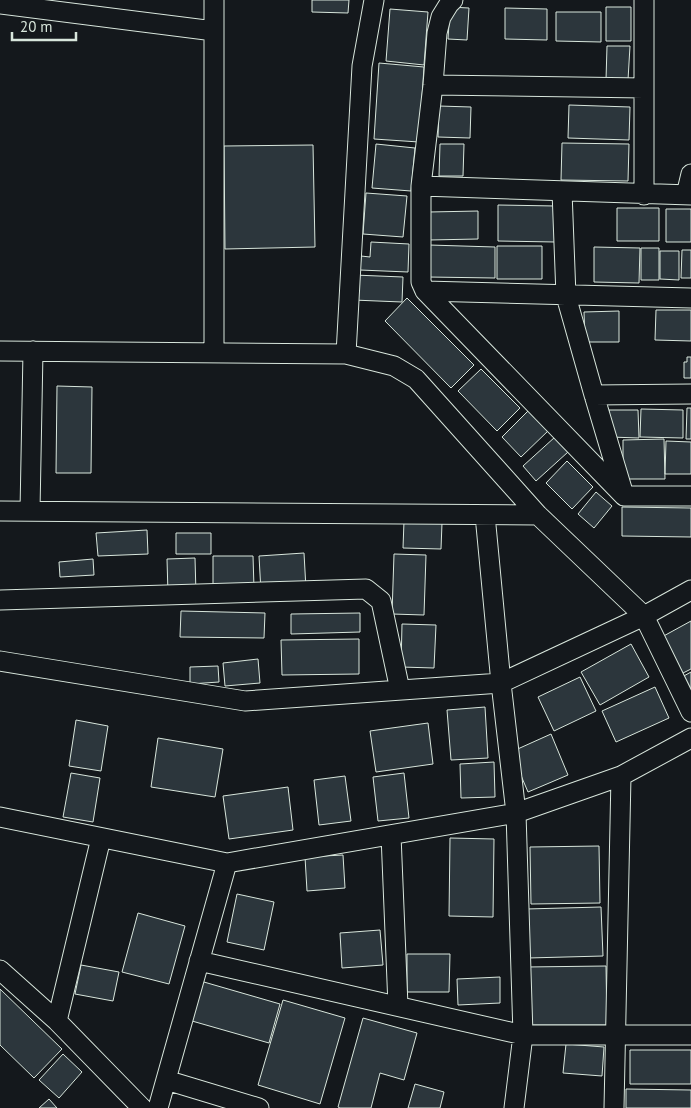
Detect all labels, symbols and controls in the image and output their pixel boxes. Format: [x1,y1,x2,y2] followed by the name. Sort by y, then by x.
[12,10,76,42] scale bar
[20,17,53,36] text: 20 m

